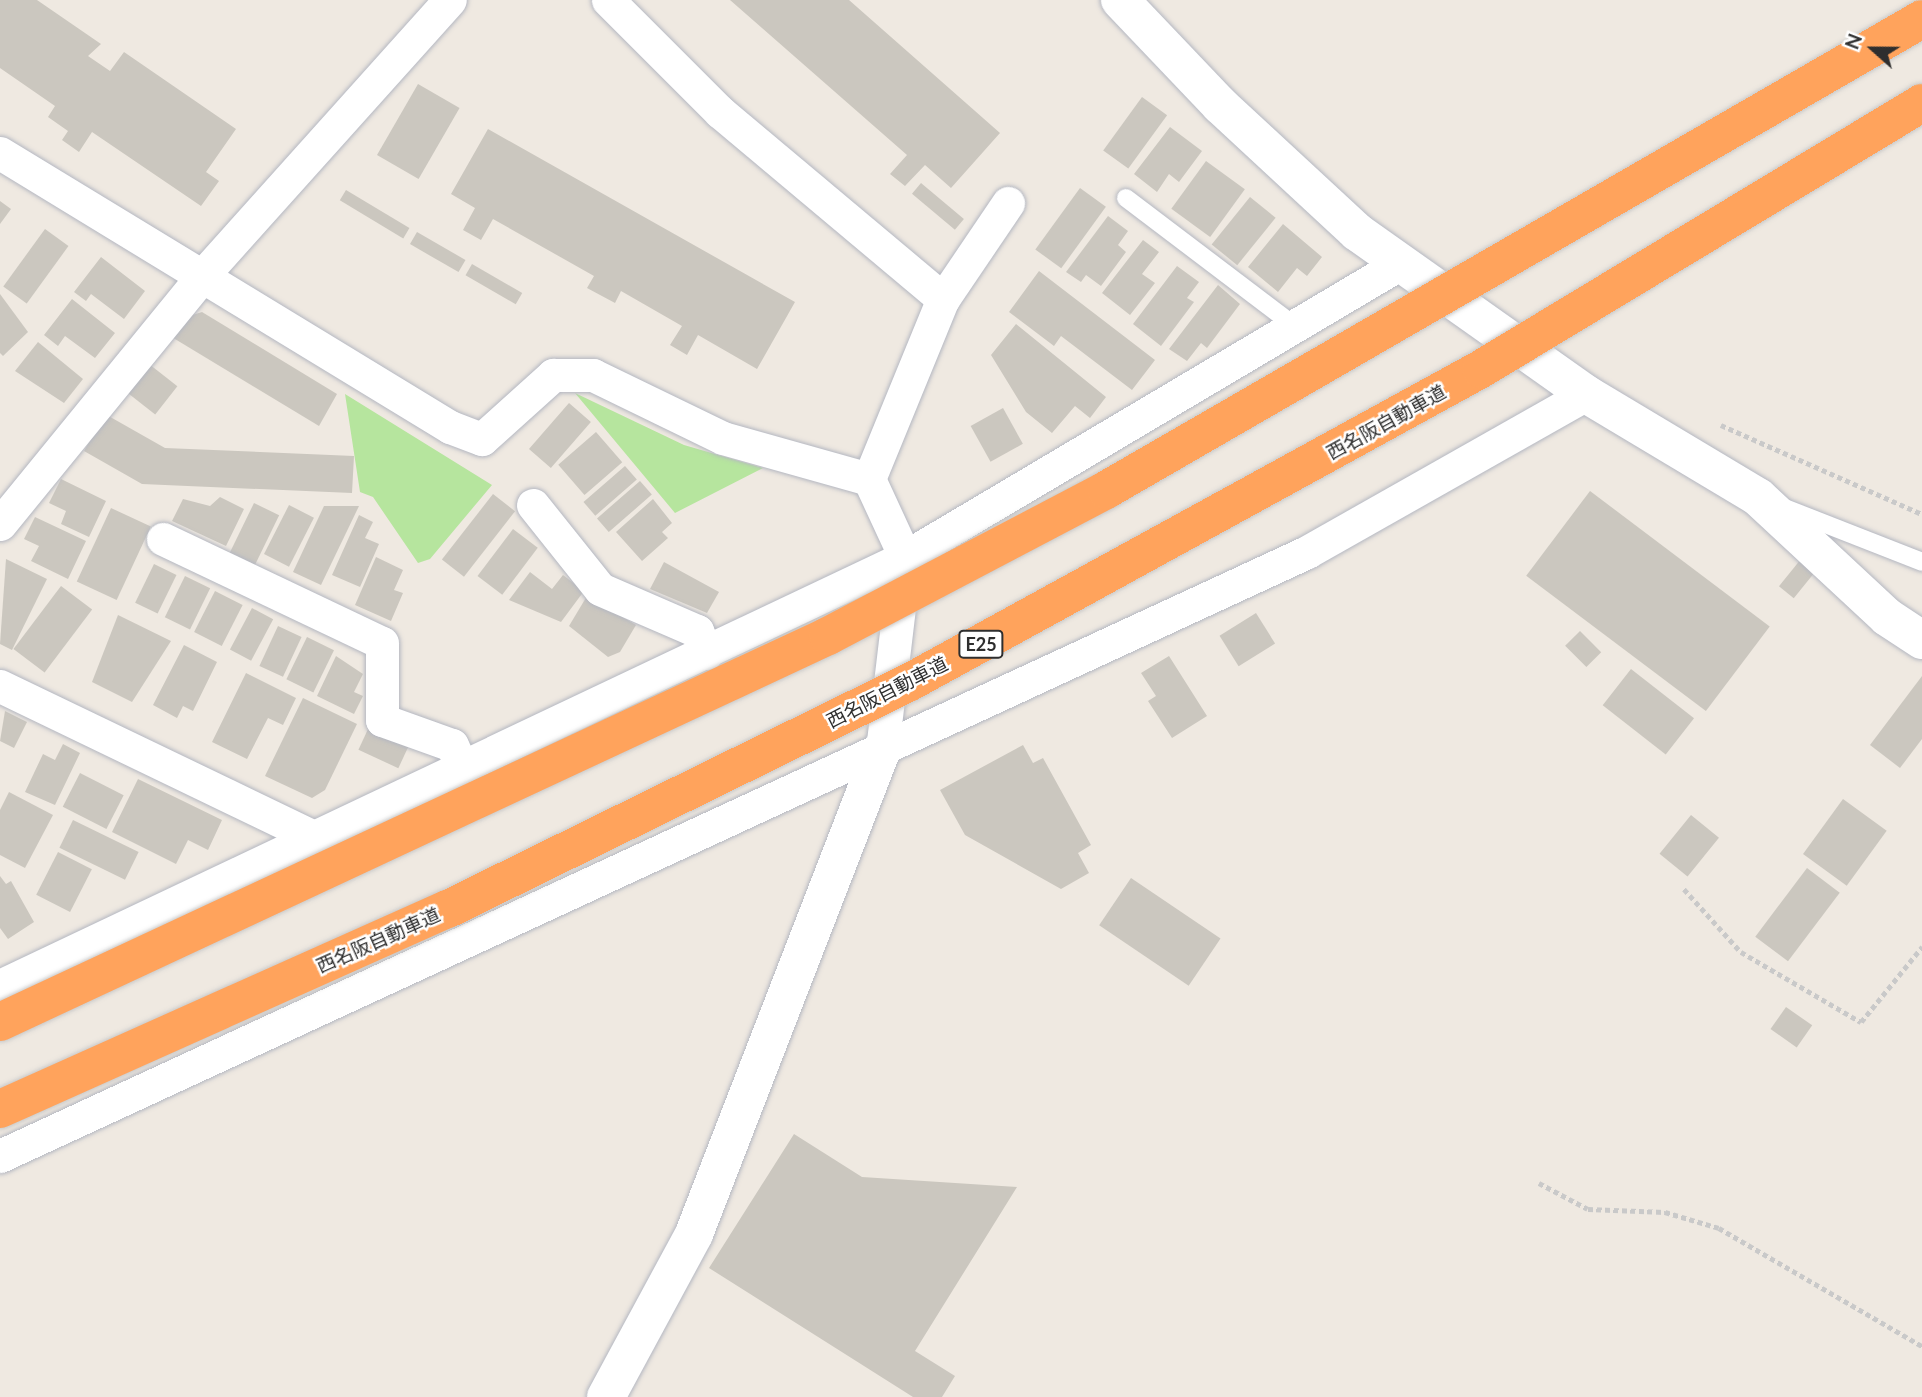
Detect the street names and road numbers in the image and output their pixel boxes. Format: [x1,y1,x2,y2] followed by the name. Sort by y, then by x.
[1322,380,1450,464] street label: 西名阪自動車道
[958,630,1004,658] road number: E25
[823,652,951,732] street label: 西名阪自動車道
[313,903,443,977] street label: 西名阪自動車道

